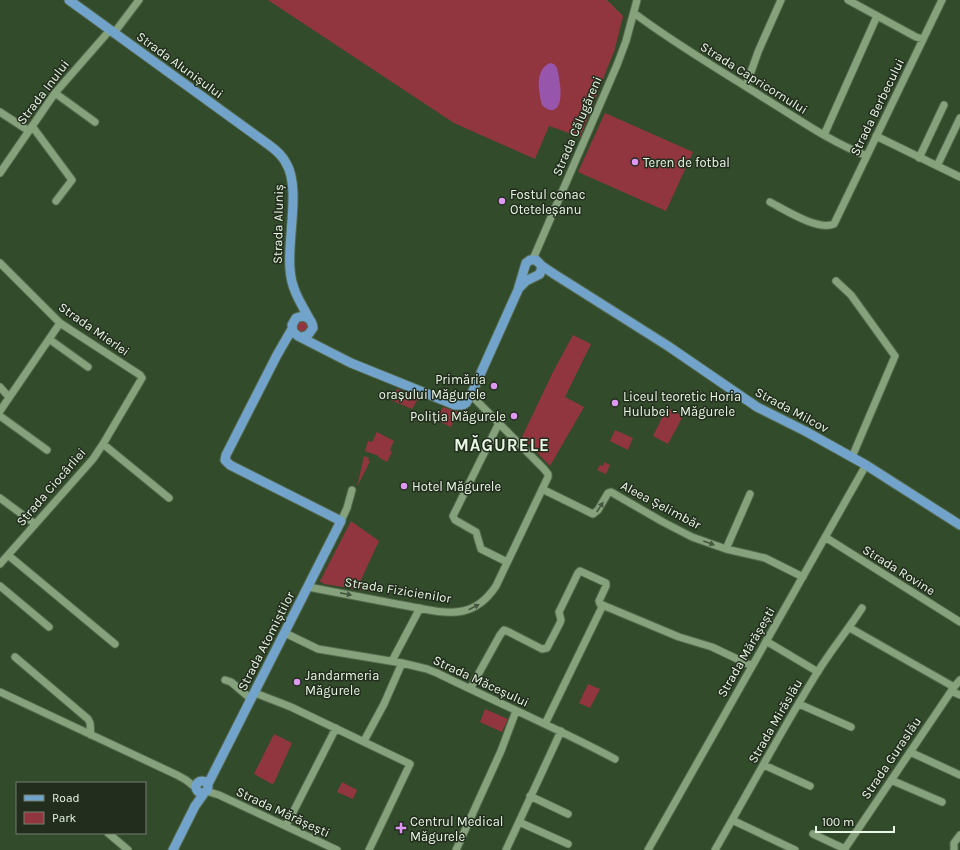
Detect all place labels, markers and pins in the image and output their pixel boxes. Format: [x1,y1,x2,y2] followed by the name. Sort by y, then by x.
[643,155,730,170] place label: Teren de fotbal
[630,157,640,167] marker: Teren de fotbal
[510,187,585,217] place label: Fostul conac Oteteleșanu
[497,196,507,206] marker: Fostul conac Oteteleșanu
[379,372,486,402] place label: Primăria orașului Măgurele
[489,381,499,391] marker: Primăria orașului Măgurele
[623,389,741,419] place label: Liceul teoretic Horia Hulubei - Măgurele
[610,398,620,408] marker: Liceul teoretic Horia Hulubei - Măgurele
[410,409,506,424] place label: Poliția Măgurele
[509,411,519,421] marker: Poliția Măgurele
[412,479,501,494] place label: Hotel Măgurele
[399,481,409,491] marker: Hotel Măgurele
[305,668,379,698] place label: Jandarmeria Măgurele
[292,677,302,687] marker: Jandarmeria Măgurele
[410,814,503,844] place label: Centrul Medical Măgurele
[395,822,407,834] marker: Centrul Medical Măgurele

